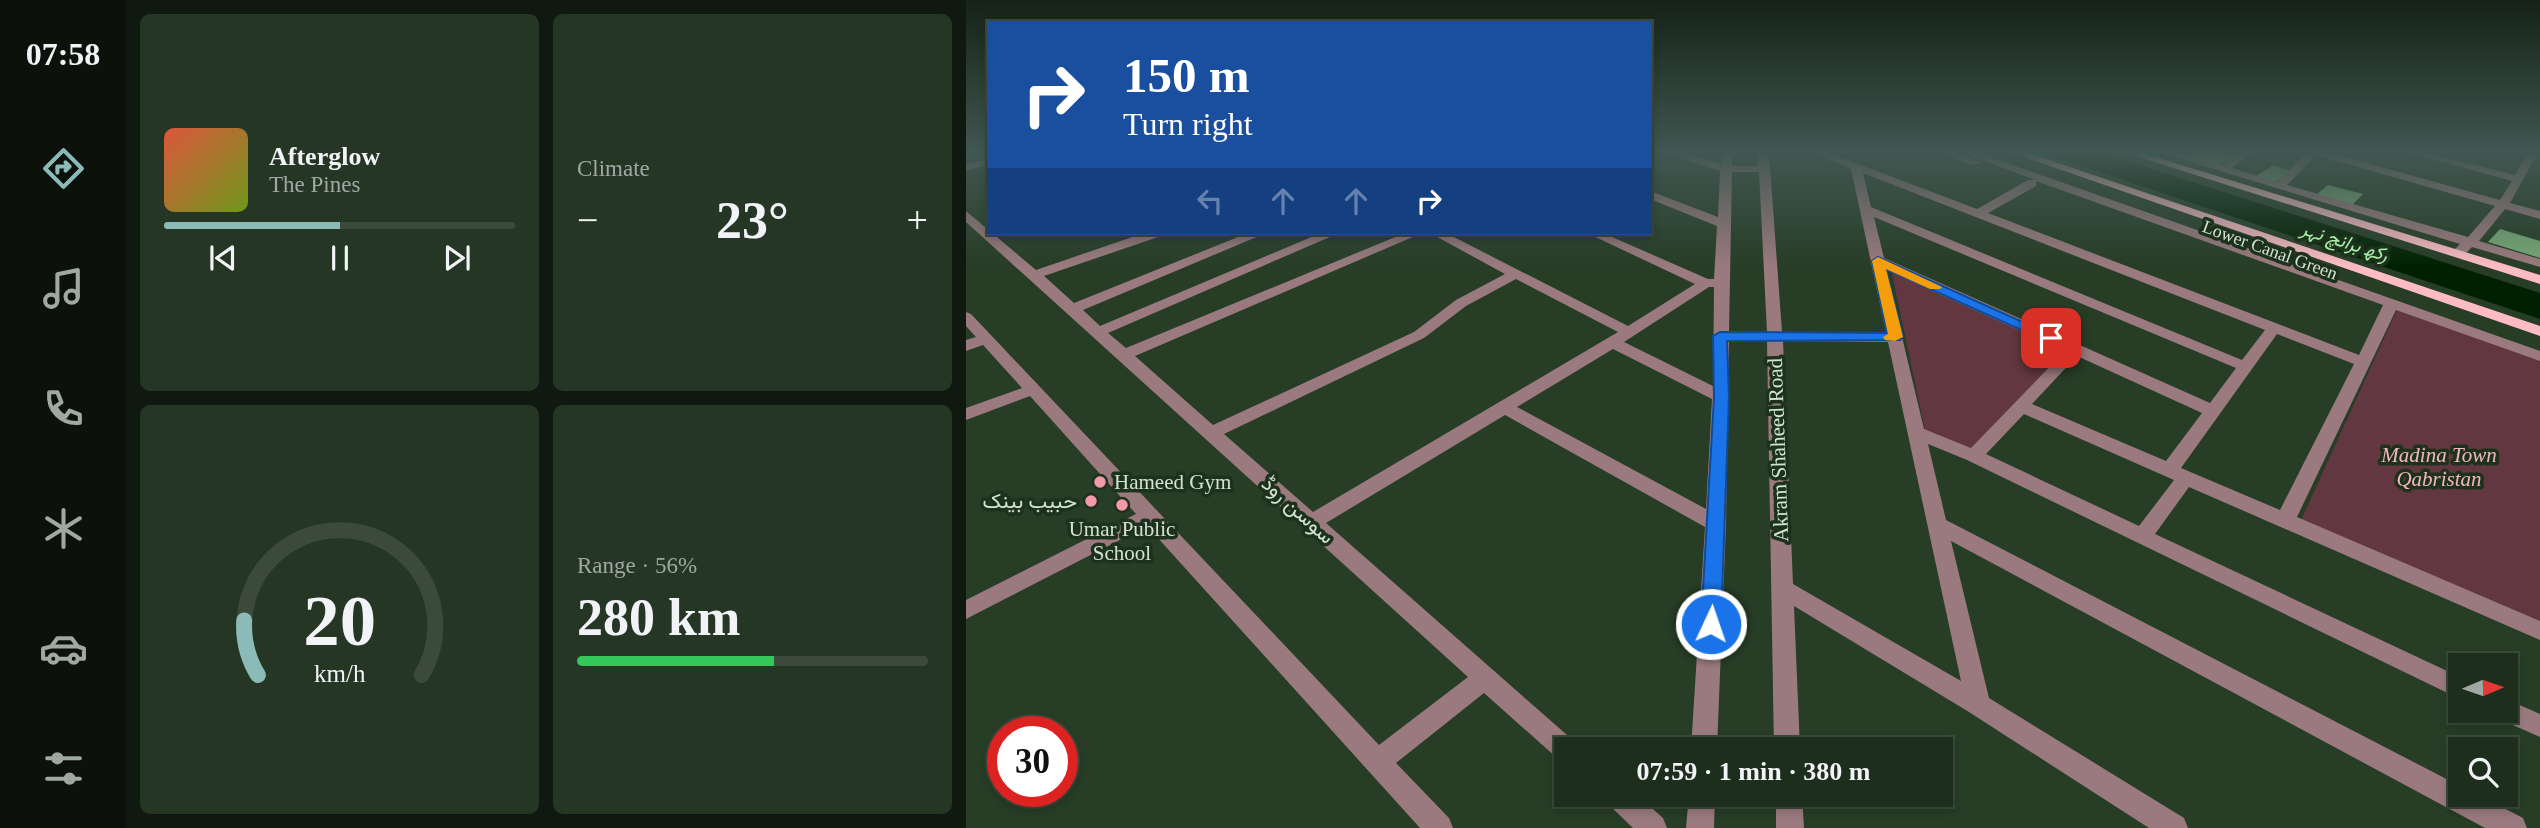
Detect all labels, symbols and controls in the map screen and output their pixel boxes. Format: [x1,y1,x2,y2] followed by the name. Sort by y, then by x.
[26,36,100,72] text: 07:58
[1123,48,1250,103] text: 150 m
[1008,49,1099,140] icon: right
[1123,106,1253,142] text: Turn right
[269,142,380,171] text: Afterglow
[39,144,88,193] icon: directions
[577,156,650,181] text: Climate
[269,172,360,197] text: The Pines
[1191,182,1229,220] icon: left
[1264,182,1302,220] icon: ahead
[1337,182,1375,220] icon: ahead
[1410,182,1448,220] icon: right
[716,192,789,249] text: 23°
[577,199,598,241] text: −
[907,199,928,241] text: +
[2200,216,2340,284] street label: Lower Canal Green
[2297,217,2391,268] water label: رکھ برانچ نہر
[204,239,242,277] icon: previous
[321,239,359,277] icon: pause
[438,239,476,277] icon: next
[39,264,88,313] icon: music
[2021,308,2081,368] pin
[2032,319,2070,357] icon: arrive
[1763,357,1793,543] street label: Akram Shaheed Road
[39,384,88,433] icon: phone
[2380,443,2497,491] park label: Madina Town Qabristan
[1114,470,1231,494] place label: Hameed Gym
[1256,471,1339,549] street label: سوسن روڈ
[1092,474,1108,490] marker: Hameed Gym
[983,489,1077,513] place label: حبیب بینک
[1083,493,1099,509] marker: حبیب بینک
[1114,497,1130,513] marker: Umar Public School
[39,504,88,553] icon: climate
[1069,517,1175,565] place label: Umar Public School
[577,553,697,578] text: Range · 56%
[303,581,376,662] text: 20
[1674,587,1748,661] position arrow
[577,589,740,646] text: 280 km
[39,624,88,673] icon: car
[2448,653,2518,723] north arrow
[2448,653,2518,807] map controls
[314,660,366,687] text: km/h
[987,716,1078,807] speed limit sign: 30
[2448,737,2518,807] button: search
[39,744,88,793] icon: filters
[1637,757,1871,786] text: 07:59 · 1 min · 380 m

